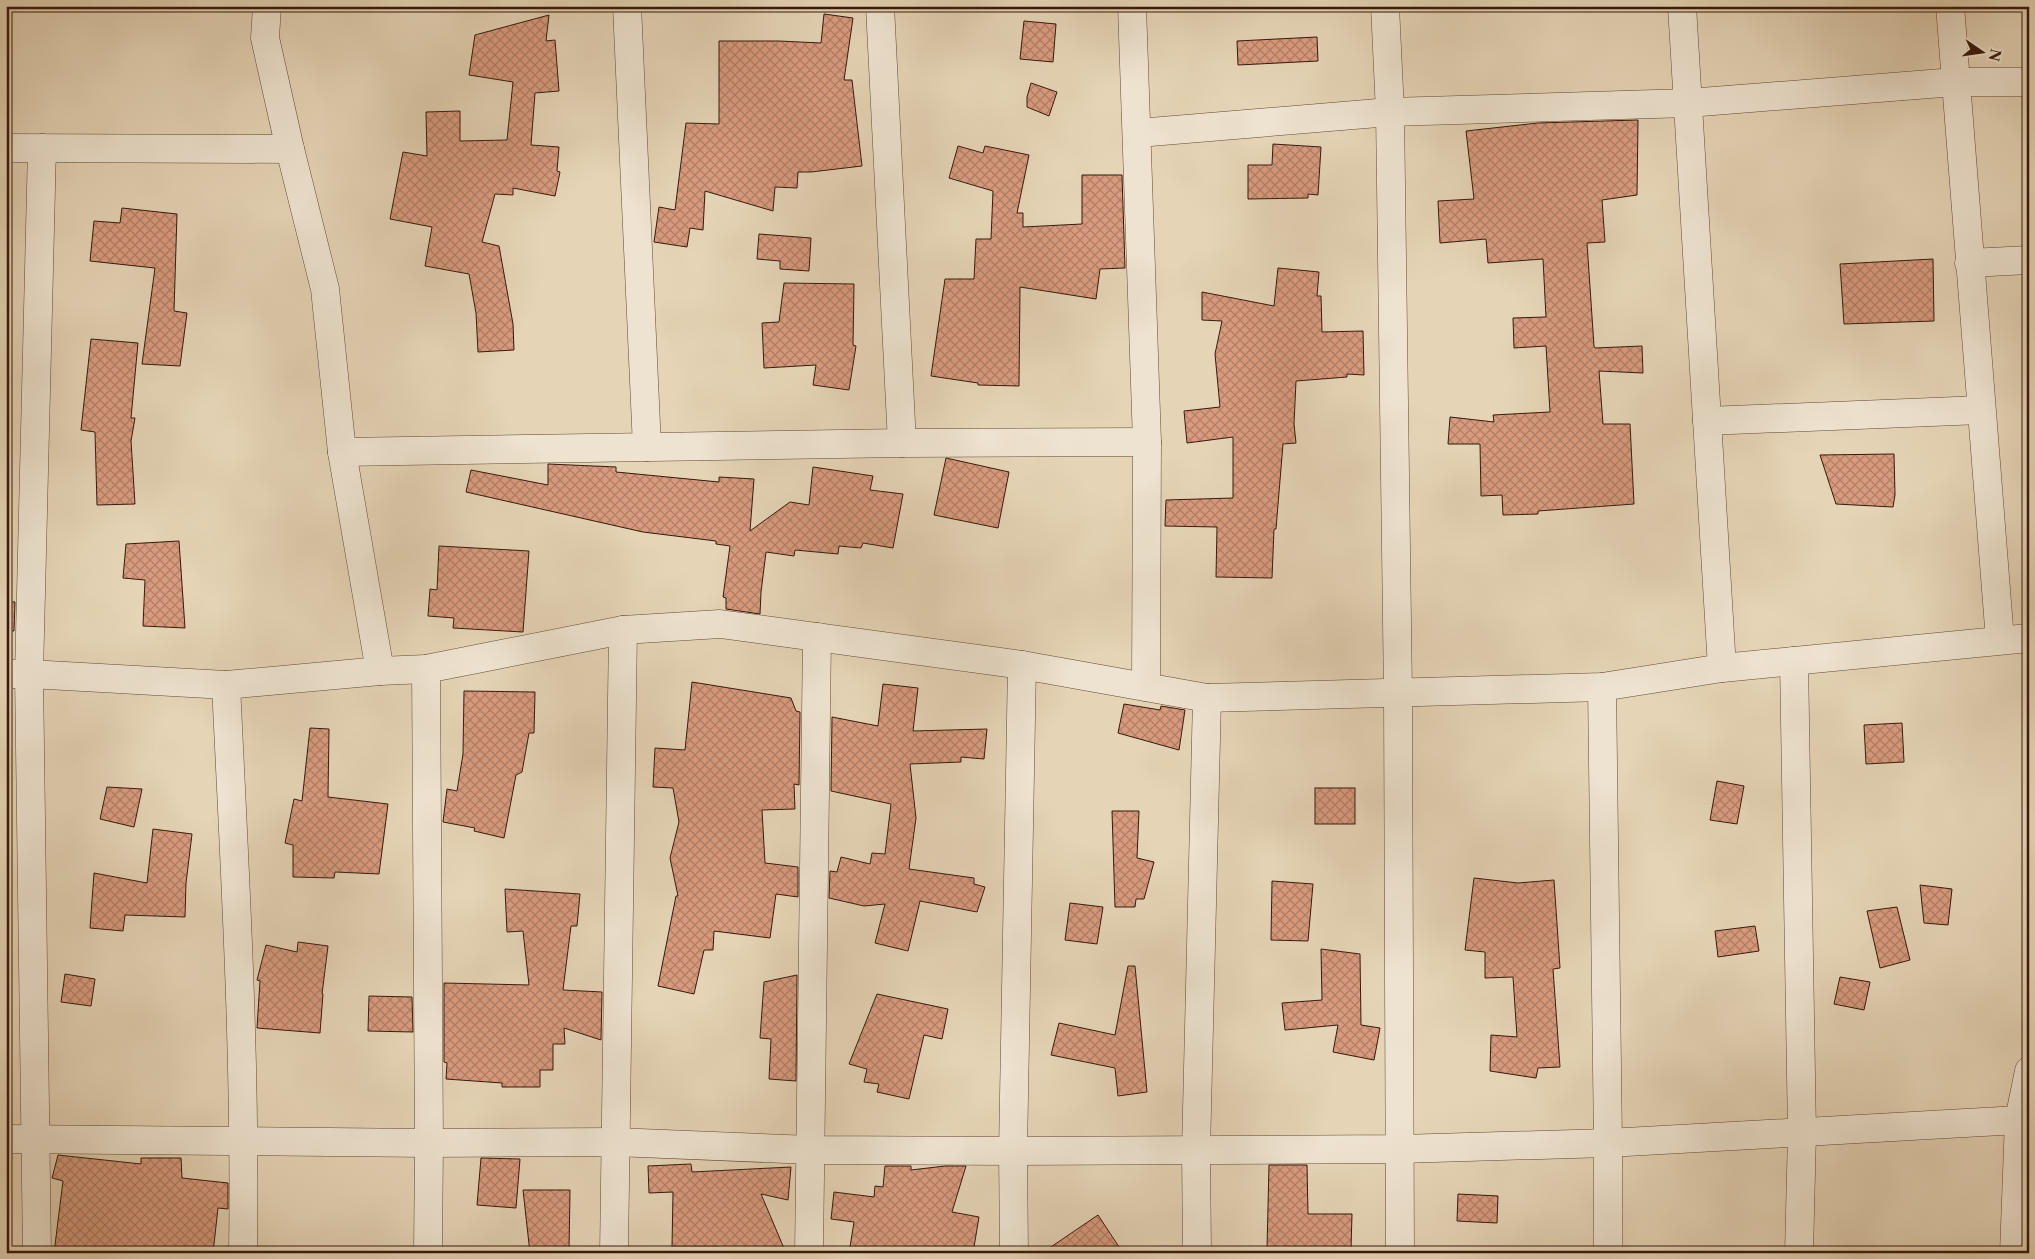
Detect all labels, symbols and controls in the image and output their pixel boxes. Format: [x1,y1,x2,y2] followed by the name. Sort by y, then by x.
[1958,28,2008,78] north arrow
[1985,47,2005,63] text: N

